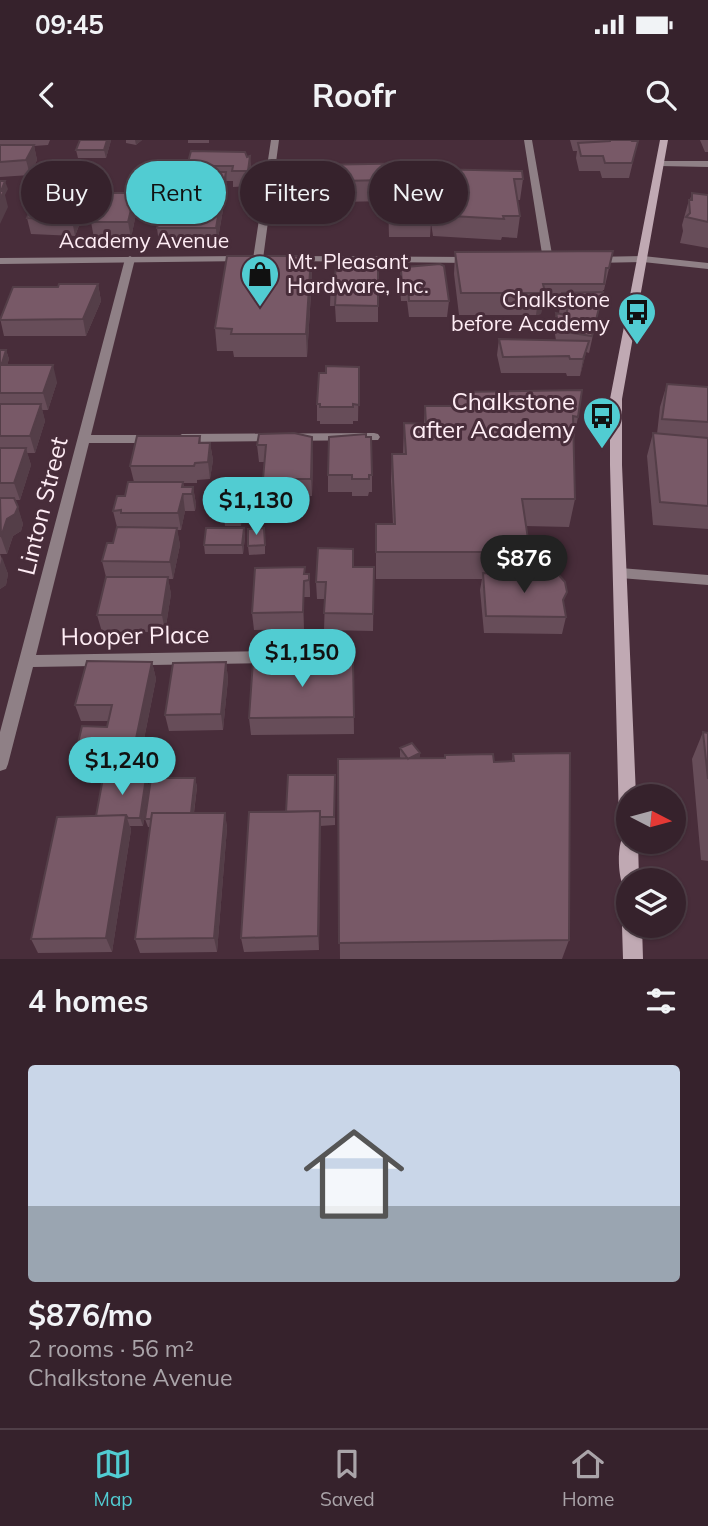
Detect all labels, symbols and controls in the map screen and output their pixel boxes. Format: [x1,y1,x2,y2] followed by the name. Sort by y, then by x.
[35,8,104,41] text: 09:45
[312,75,396,115] text: Roofr
[28,76,66,114] icon: back
[642,76,680,114] icon: search
[21,161,112,224] chip: Buy
[126,161,226,224] chip: Rent
[240,161,355,224] chip: Filters
[369,161,468,224] chip: New
[59,227,229,253] street label: Academy Avenue
[287,248,429,298] place label: Mt. Pleasant Hardware, Inc.
[239,253,281,308] shop icon: Mt. Pleasant Hardware, Inc.
[451,286,610,336] place label: Chalkstone before Academy
[616,291,658,346] bus stop icon: Chalkstone before Academy
[412,386,575,444] place label: Chalkstone after Academy
[581,395,623,450] bus stop icon: Chalkstone after Academy
[10,433,74,578] street label: Linton Street
[199,478,313,537] pin: $1,130
[219,485,293,514] text: $1,130
[483,536,565,595] pin: $876
[496,543,552,572] text: $876
[60,619,210,651] street label: Hooper Place
[245,630,359,689] pin: $1,150
[265,637,339,666] text: $1,150
[65,738,179,797] pin: $1,240
[85,745,159,774] text: $1,240
[616,784,686,854] north arrow
[616,784,686,938] map controls
[616,868,686,938] button: layers
[28,982,149,1020] text: 4 homes
[642,982,680,1020] icon: filters
[291,1111,417,1237] icon: home
[28,1296,152,1334] text: $876/mo
[28,1334,194,1363] text: 2 rooms · 56 m²
[28,1363,233,1392] text: Chalkstone Avenue
[94,1445,133,1511] tab: Map
[320,1445,375,1511] tab: Saved
[562,1445,614,1511] tab: Home

